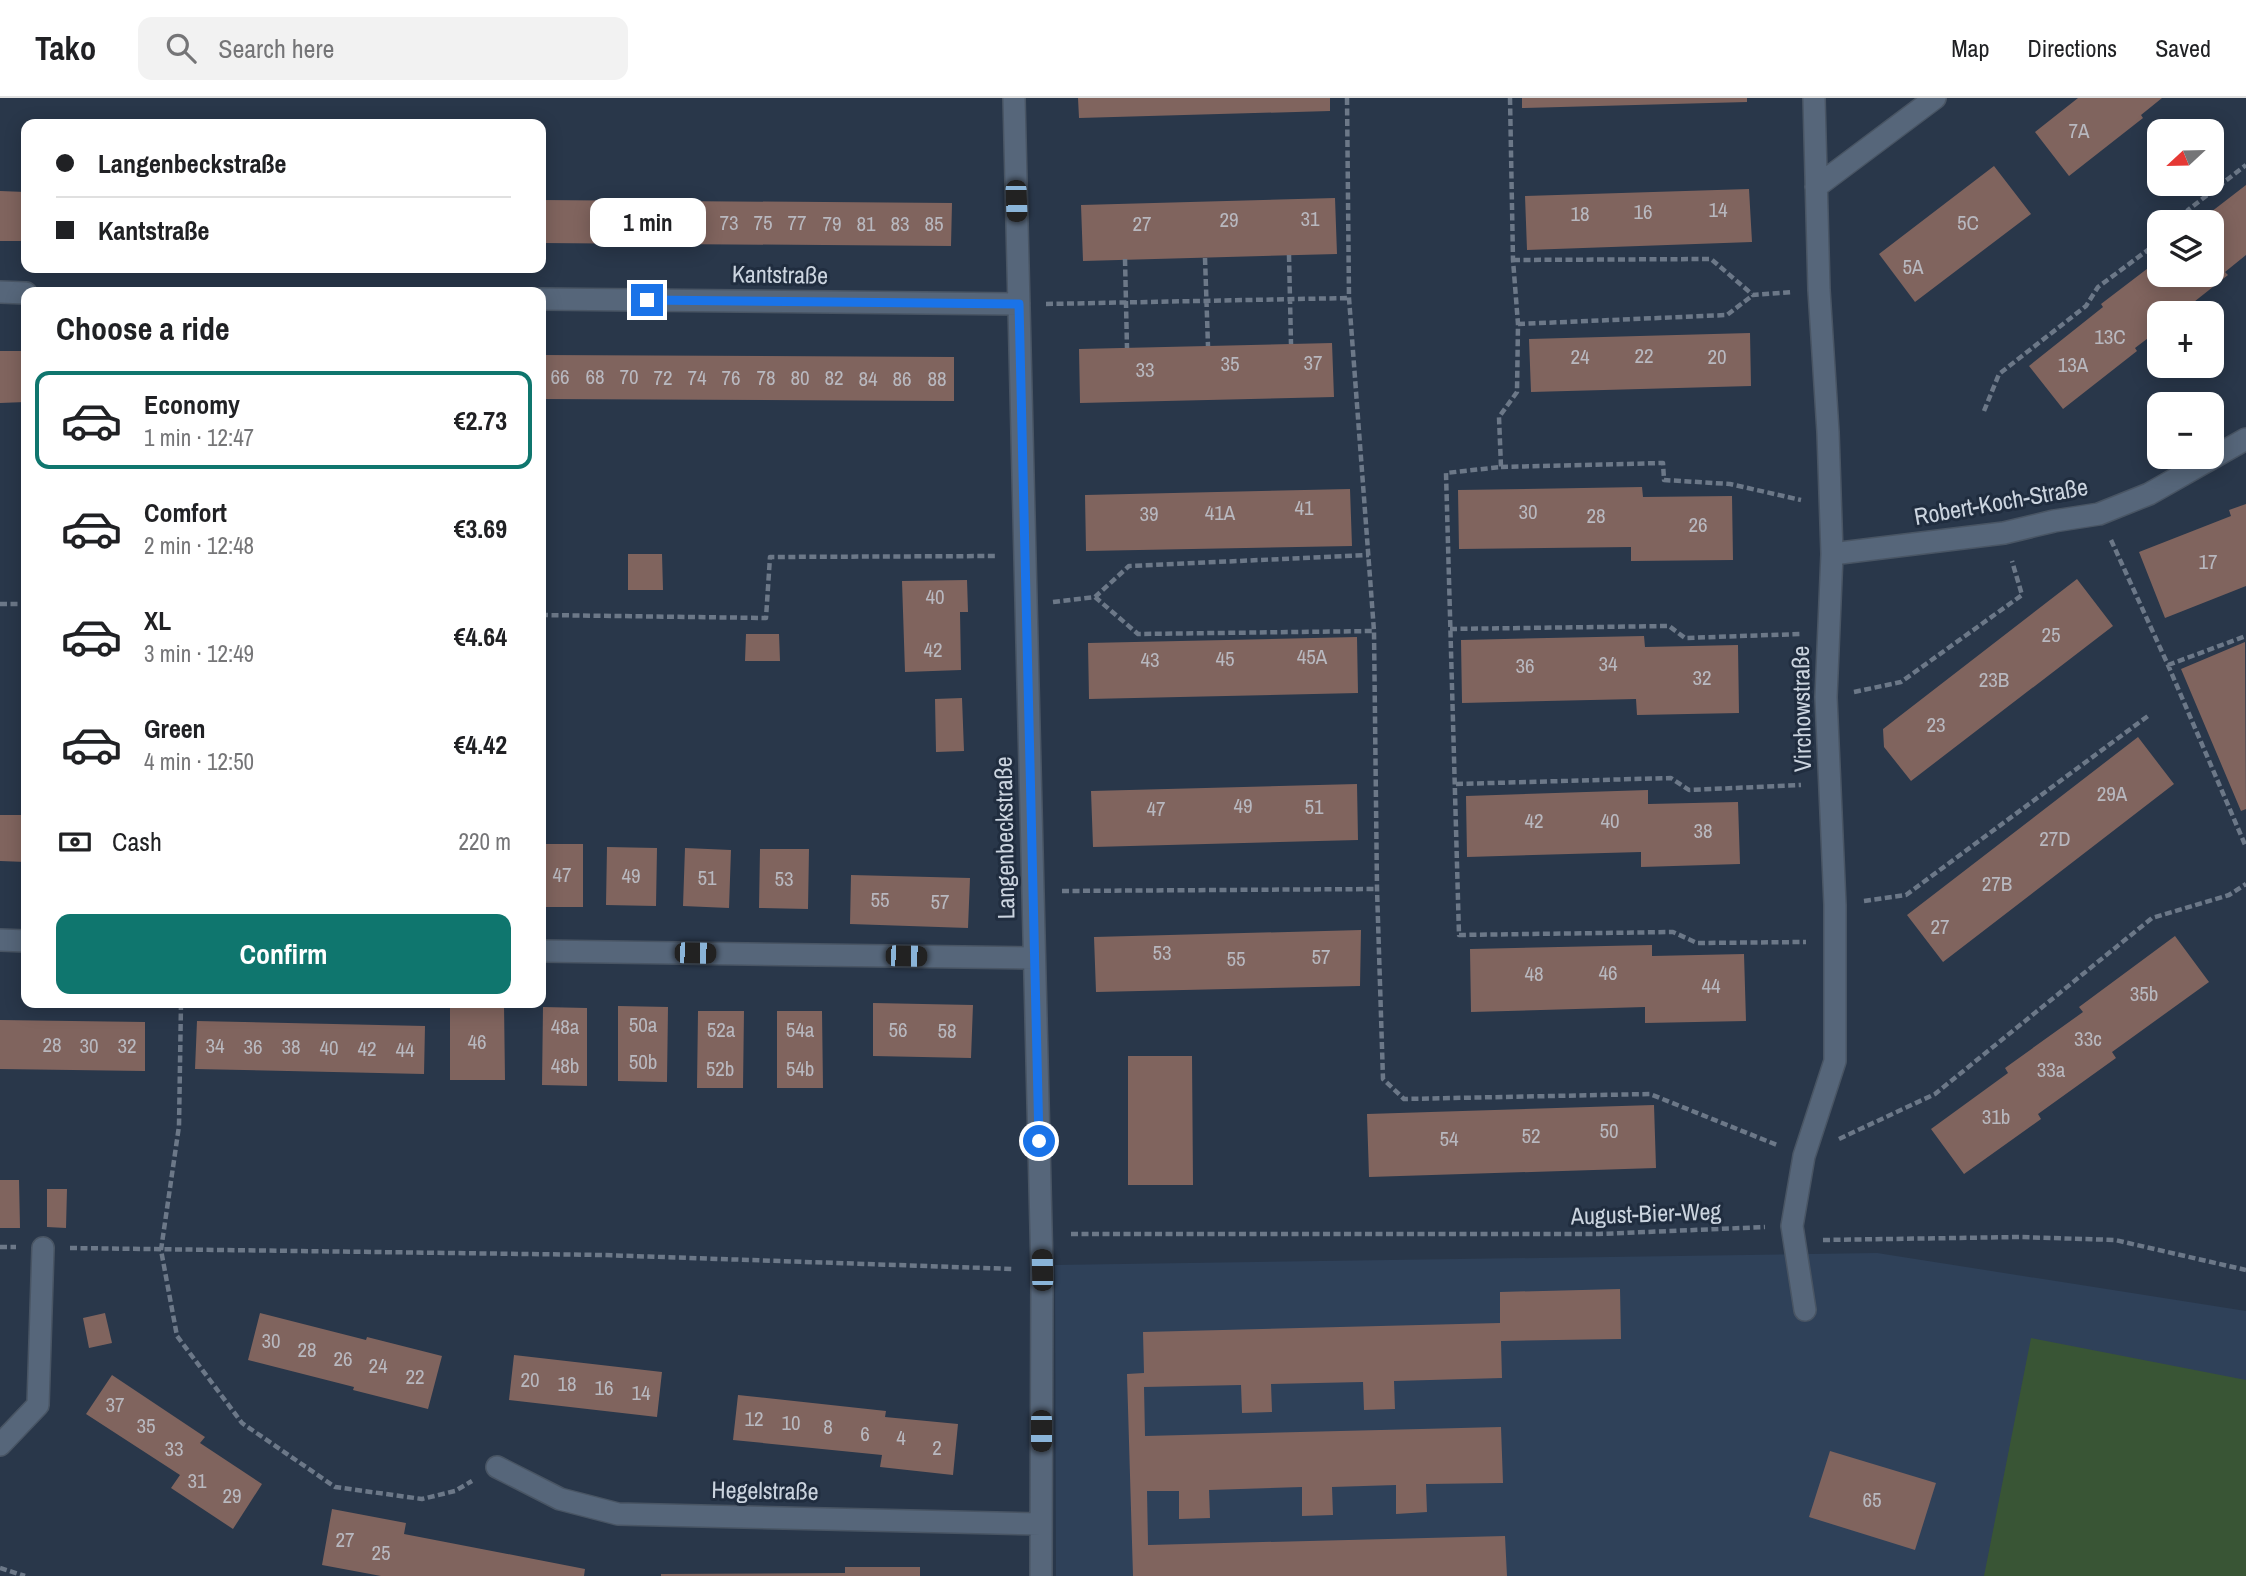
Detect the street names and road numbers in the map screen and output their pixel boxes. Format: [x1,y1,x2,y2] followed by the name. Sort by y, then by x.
[732,257,828,291] street label: Kantstraße
[1911,470,2090,532] street label: Robert-Koch-Straße
[1784,645,1818,773] street label: Virchowstraße
[987,756,1021,920] street label: Langenbeckstraße
[1569,1194,1722,1232] street label: August-Bier-Weg
[711,1473,819,1507] street label: Hegelstraße

